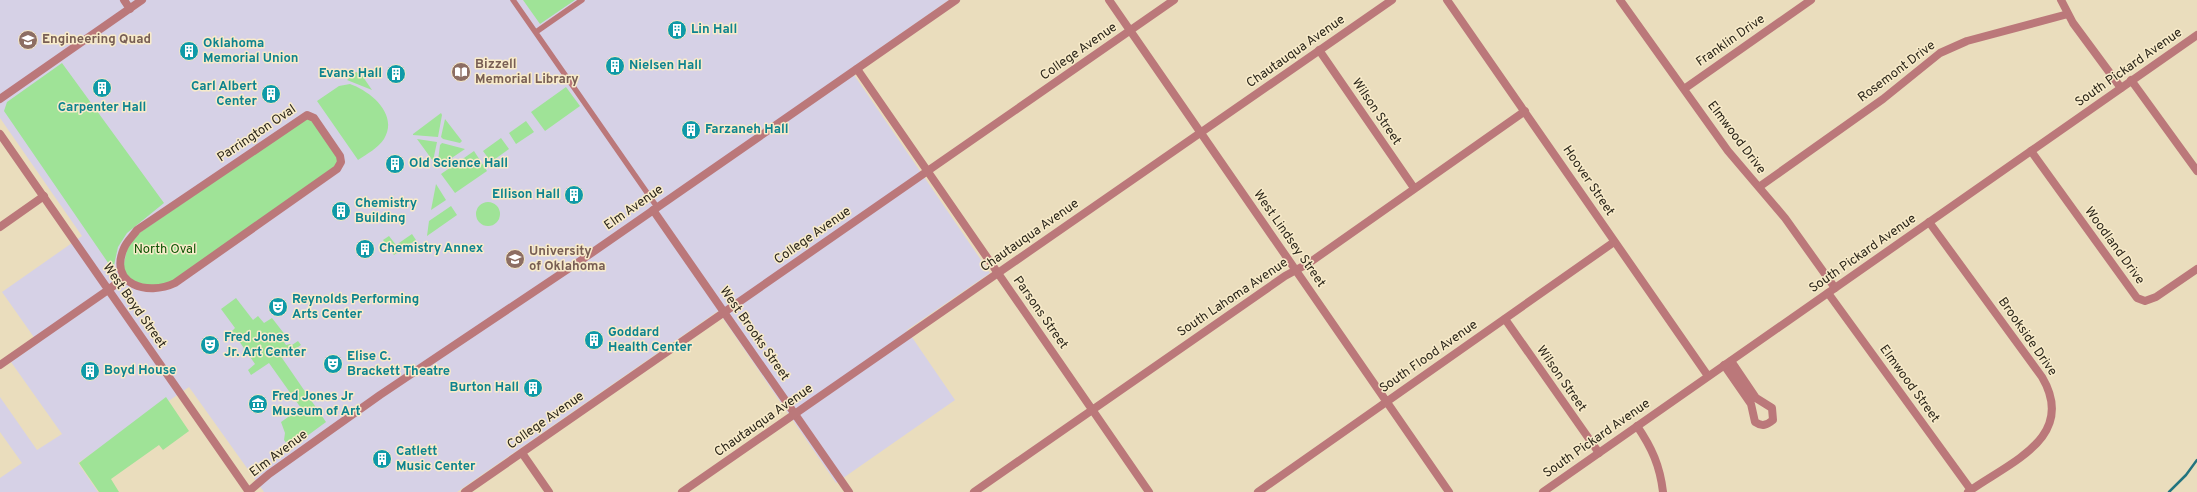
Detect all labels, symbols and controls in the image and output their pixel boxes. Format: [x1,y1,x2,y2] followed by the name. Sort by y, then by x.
[1694,11,1768,71] street label: Franklin Drive
[1244,12,1348,92] street label: Chautauqua Avenue
[666,19,688,41] building icon: Lin Hall
[1038,20,1120,84] street label: College Avenue
[691,22,737,38] place label: Lin Hall
[2072,25,2186,111] street label: South Pickard Avenue
[17,29,39,51] school or university icon: Engineering Quad
[42,32,151,48] place label: Engineering Quad
[203,36,298,67] place label: Oklahoma Memorial Union
[1855,38,1939,106] street label: Rosemont Drive
[178,40,200,62] building icon: Oklahoma Memorial Union
[604,55,626,77] building icon: Nielsen Hall
[475,57,579,88] place label: Bizzell Memorial Library
[629,58,702,74] place label: Nielsen Hall
[450,61,472,83] library icon: Bizzell Memorial Library
[385,63,407,85] building icon: Evans Hall
[319,66,382,82] place label: Evans Hall
[1348,76,1404,148] street label: Wilson Street
[91,77,113,99] building icon: Carpenter Hall
[191,79,258,110] place label: Carl Albert Center
[260,83,282,105] building icon: Carl Albert Center
[1703,98,1769,178] street label: Elmwood Drive
[58,100,146,116] place label: Carpenter Hall
[215,102,299,166] street label: Parrington Oval
[680,119,702,141] building icon: Farzaneh Hall
[705,122,788,138] place label: Farzaneh Hall
[1559,143,1617,219] street label: Hoover Street
[384,153,406,175] building icon: Old Science Hall
[409,156,508,172] place label: Old Science Hall
[601,182,667,234] street label: Elm Avenue
[563,184,585,206] building icon: Ellison Hall
[492,187,560,203] place label: Ellison Hall
[1249,187,1329,291] street label: West Lindsey Street
[355,196,418,227] place label: Chemistry Building
[978,196,1082,276] street label: Chautauqua Avenue
[330,200,352,222] building icon: Chemistry Building
[772,204,854,268] street label: College Avenue
[2080,204,2148,288] street label: Woodland Drive
[1806,211,1920,297] street label: South Pickard Avenue
[354,238,376,260] building icon: Chemistry Annex
[379,241,484,257] place label: Chemistry Annex
[134,242,196,258] park label: North Oval
[529,244,606,275] place label: University of Oklahoma
[504,248,526,270] school or university icon: University of Oklahoma
[1175,255,1291,341] street label: South Lahoma Avenue
[99,260,169,352] street label: West Boyd Street
[1009,273,1071,353] street label: Parsons Street
[716,284,792,384] street label: West Brooks Street
[292,292,419,323] place label: Reynolds Performing Arts Center
[1994,295,2060,379] street label: Brookside Drive
[267,296,289,318] theatre icon: Reynolds Performing Arts Center
[1377,317,1481,397] street label: South Flood Avenue
[608,325,693,356] place label: Goddard Health Center
[583,329,605,351] building icon: Goddard Health Center
[224,330,307,361] place label: Fred Jones Jr. Art Center
[199,334,221,356] theatre icon: Fred Jones Jr. Art Center
[1875,342,1943,426] street label: Elmwood Street
[1532,343,1590,415] street label: Wilson Street
[347,349,450,380] place label: Elise C. Brackett Theatre
[322,353,344,375] theatre icon: Elise C. Brackett Theatre
[79,360,101,382] building icon: Boyd House
[104,363,176,379] place label: Boyd House
[522,377,544,399] building icon: Burton Hall
[449,380,519,396] place label: Burton Hall
[712,381,816,461] street label: Chautauqua Avenue
[272,389,361,420] place label: Fred Jones Jr Museum of Art
[505,389,587,453] street label: College Avenue
[247,393,269,415] museum icon: Fred Jones Jr Museum of Art
[1540,396,1654,482] street label: South Pickard Avenue
[247,427,311,481] street label: Elm Avenue
[396,444,476,475] place label: Catlett Music Center
[371,448,393,470] building icon: Catlett Music Center

